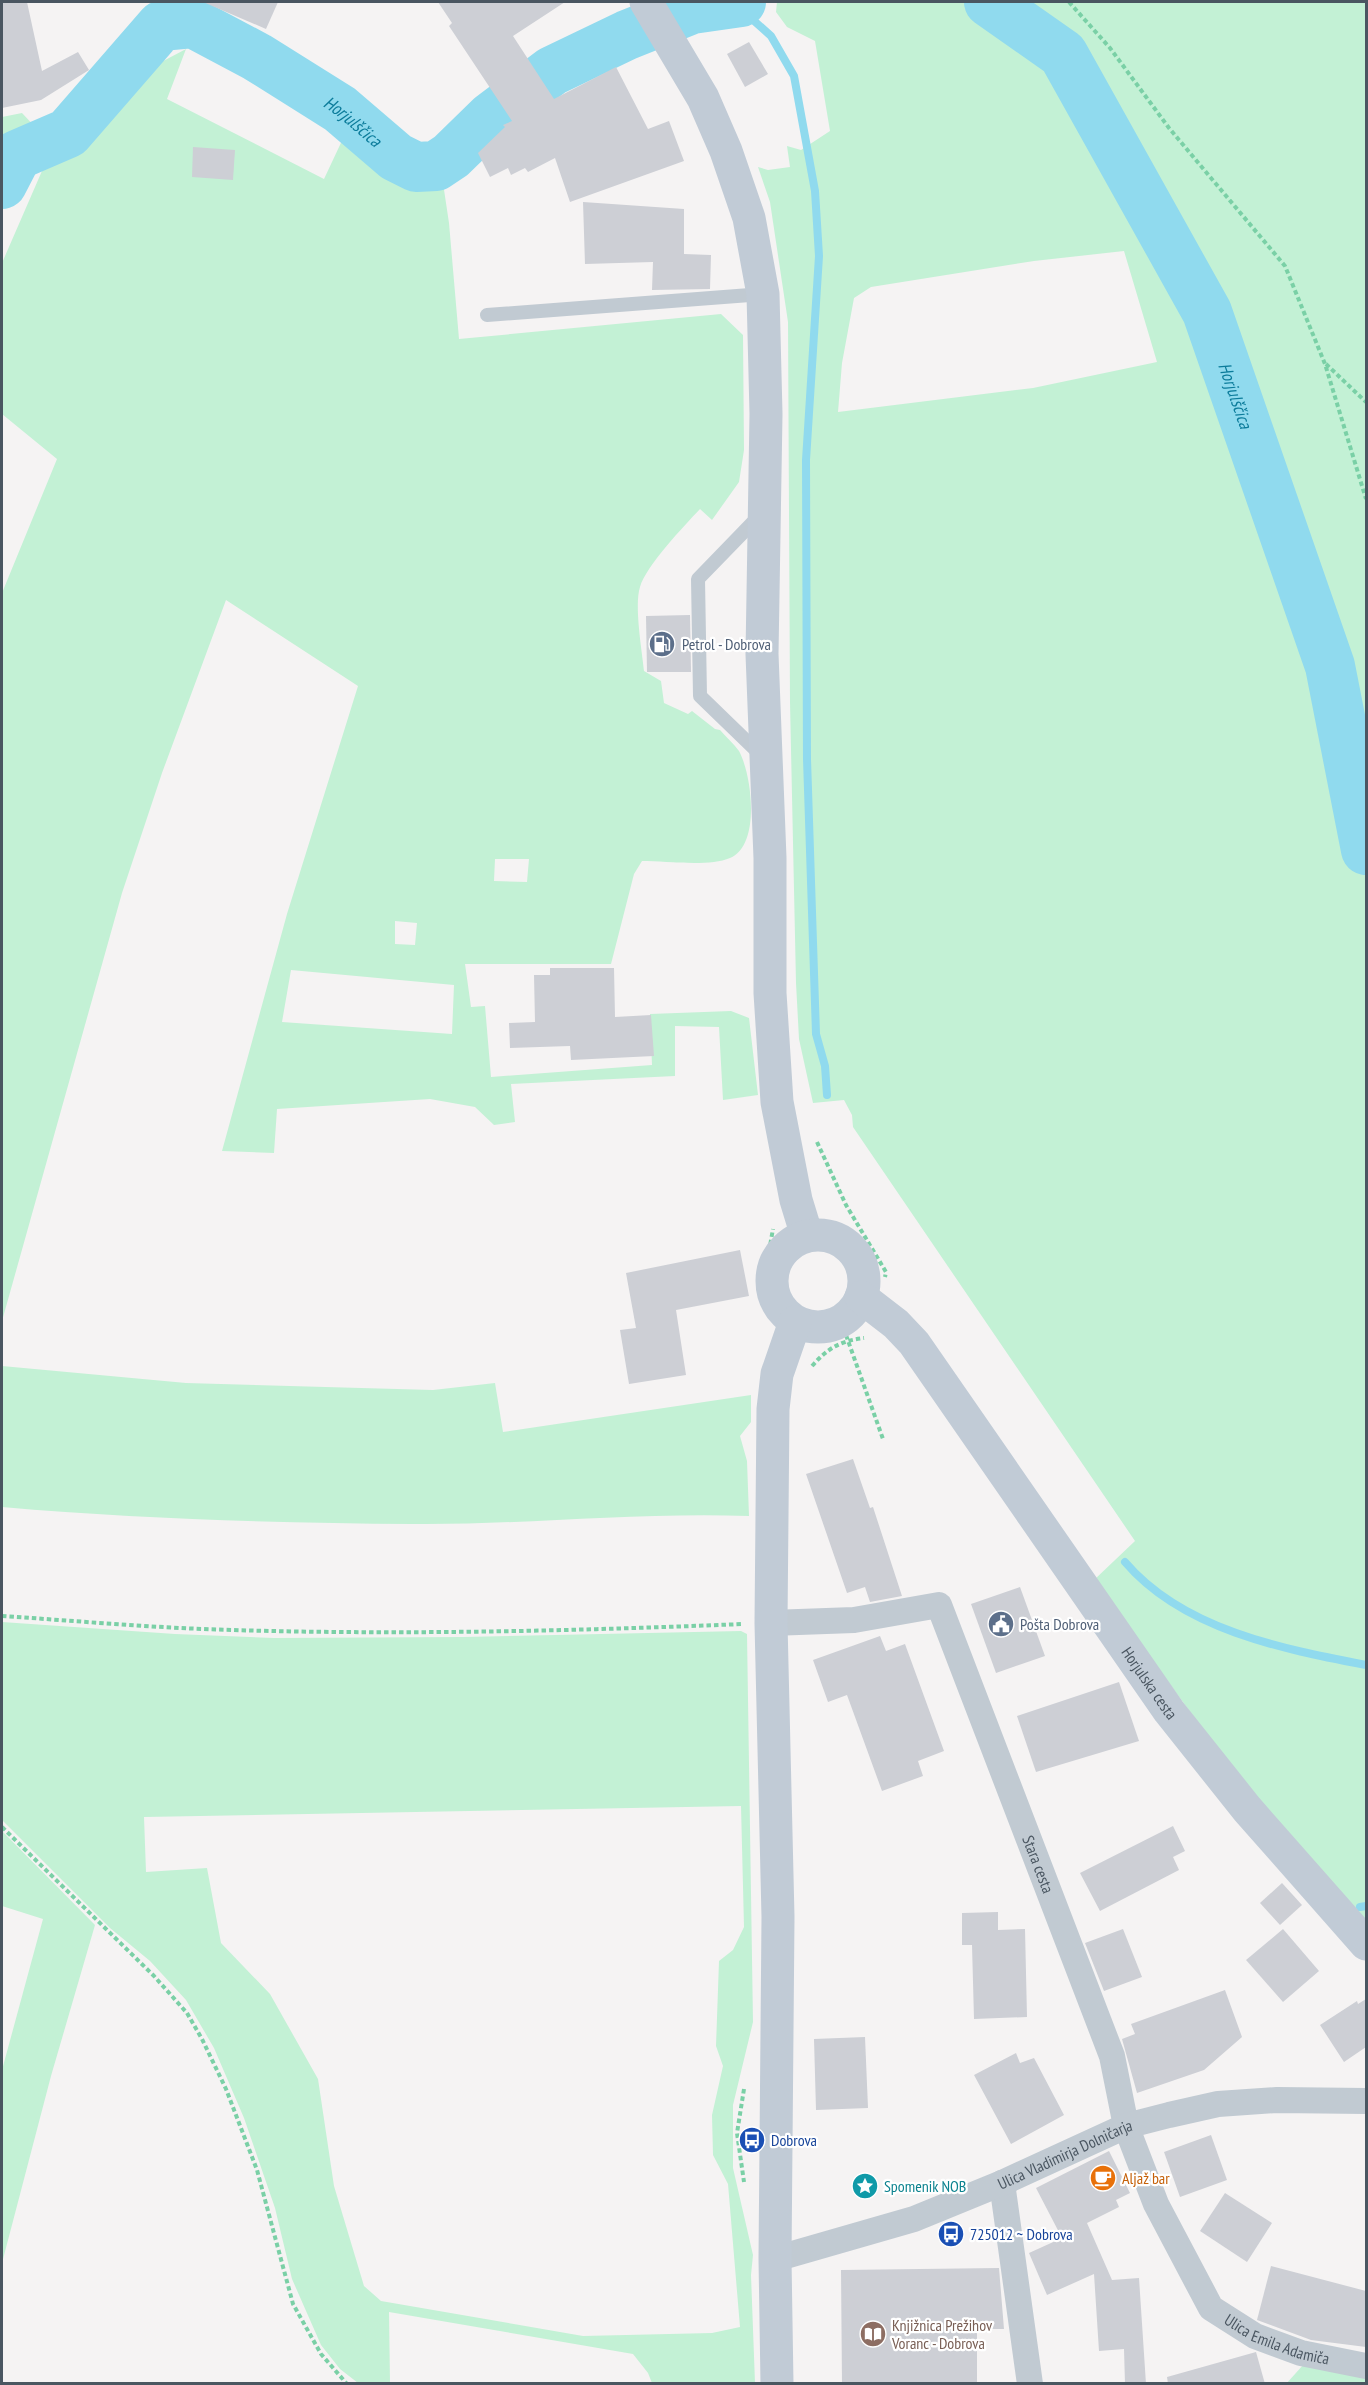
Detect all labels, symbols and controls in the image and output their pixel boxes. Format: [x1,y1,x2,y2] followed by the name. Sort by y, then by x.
[320,90,387,152] water label: Horjulščica
[1214,359,1258,432] water label: Horjulščica
[647,629,677,659] fuel station icon: Petrol - Dobrova
[682,634,771,654] place label: Petrol - Dobrova
[986,1609,1016,1639] public building icon: Pošta Dobrova
[1020,1614,1099,1634] place label: Pošta Dobrova
[1118,1643,1182,1723] street label: Horjulska cesta
[1018,1833,1059,1896] street label: Stara cesta
[994,2115,1134,2194] street label: Ulica Vladimirja Dolničarja
[737,2125,767,2155] bus stop icon: Dobrova
[771,2130,817,2150] place label: Dobrova
[1088,2163,1118,2193] cafe icon: Aljaž bar
[1122,2168,1170,2188] place label: Aljaž bar
[850,2171,880,2201] place icon: Spomenik NOB
[884,2176,966,2196] place label: Spomenik NOB
[936,2219,966,2249] bus stop icon: 725012 ~ Dobrova
[970,2224,1073,2244] place label: 725012 ~ Dobrova
[1221,2309,1331,2368] street label: Ulica Emila Adamiča
[891,2315,993,2353] place label: Knjižnica Prežihov Voranc - Dobrova
[858,2319,888,2349] library icon: Knjižnica Prežihov Voranc - Dobrova

